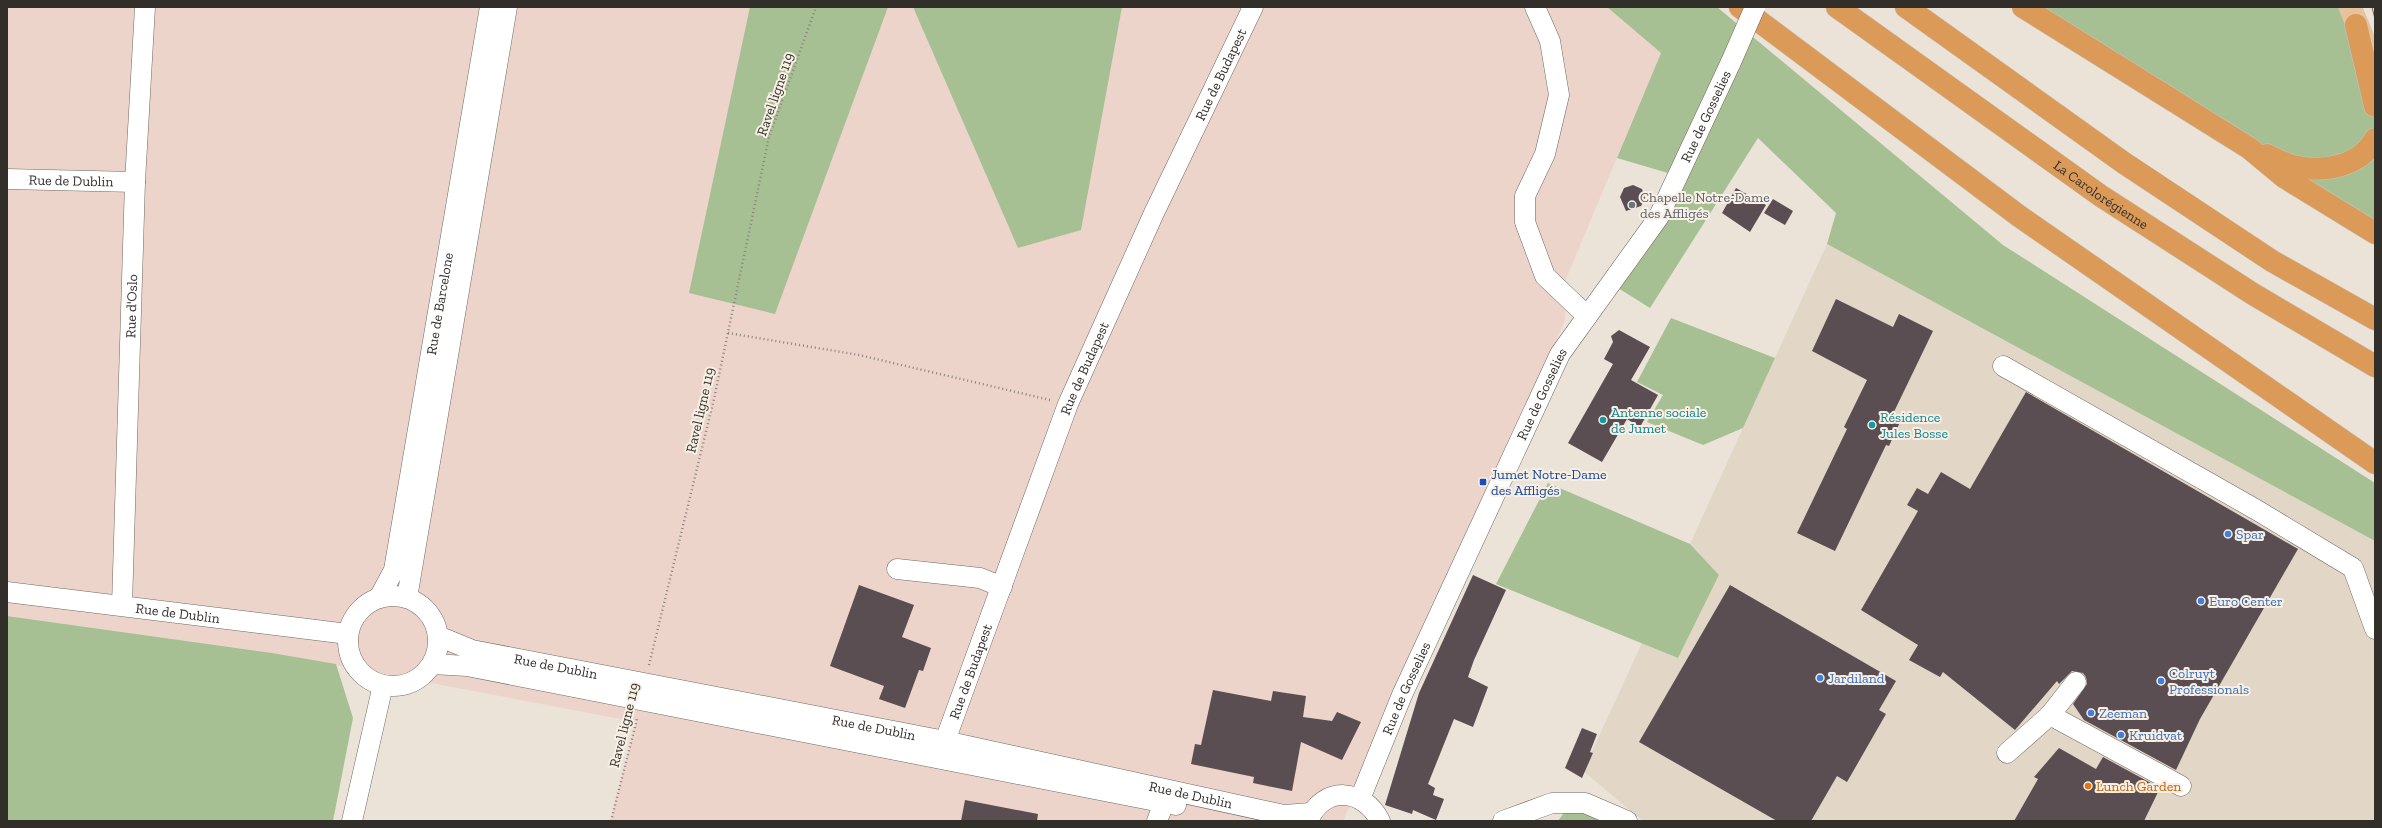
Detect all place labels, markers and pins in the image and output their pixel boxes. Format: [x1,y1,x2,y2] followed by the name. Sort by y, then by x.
[1640,189,1770,222] place label: Chapelle Notre-Dame des Affligés
[1627,200,1637,210] marker: Chapelle Notre-Dame des Affligés
[1611,404,1707,437] place label: Antenne sociale de Jumet
[1880,409,1948,442] place label: Résidence Jules Bosse
[1598,415,1608,425] marker: Antenne sociale de Jumet
[1867,420,1877,430] marker: Résidence Jules Bosse
[1491,466,1607,499] place label: Jumet Notre-Dame des Affligés
[1478,477,1488,487] marker: Jumet Notre-Dame des Affligés
[2236,526,2264,543] place label: Spar
[2223,529,2233,539] marker: Spar
[2209,593,2283,610] place label: Euro Center
[2196,596,2206,606] marker: Euro Center
[2169,665,2249,698] place label: Colruyt Professionals
[1828,670,1885,687] place label: Jardiland
[1815,673,1825,683] marker: Jardiland
[2156,676,2166,686] marker: Colruyt Professionals
[2099,705,2147,722] place label: Zeeman
[2086,708,2096,718] marker: Zeeman
[2129,727,2183,744] place label: Kruidvat
[2116,730,2126,740] marker: Kruidvat
[2096,778,2181,795] place label: Lunch Garden
[2083,781,2093,791] marker: Lunch Garden

